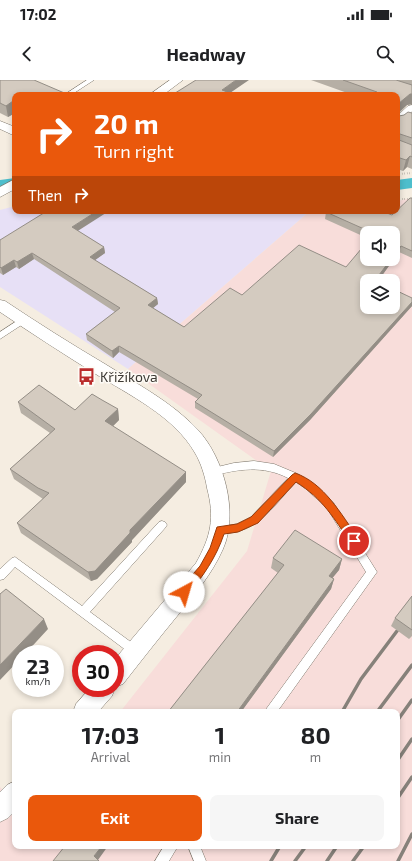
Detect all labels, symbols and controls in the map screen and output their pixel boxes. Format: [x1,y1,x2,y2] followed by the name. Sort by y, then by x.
[20,5,56,23] text: 17:02
[16,43,38,65] icon: back
[166,43,246,65] text: Headway
[374,43,396,65] icon: search
[94,106,159,140] text: 20 m
[28,108,80,160] icon: right
[94,140,174,162] text: Turn right
[70,184,92,206] icon: right
[28,186,62,204] text: Then
[360,226,400,314] map controls
[360,226,400,266] button: sound
[360,274,400,314] button: layers
[77,367,97,387] bus stop icon: Křižíkova
[100,368,158,385] place label: Křižíkova
[337,524,371,558] pin
[343,530,365,552] icon: arrive
[163,571,205,613] position arrow
[72,645,124,697] speed limit sign: 30
[27,654,49,678] text: 23
[26,675,50,687] text: km/h
[81,720,139,749] text: 17:03
[215,720,225,749] text: 1
[300,720,331,749] text: 80
[91,749,130,765] text: Arrival
[209,749,231,765] text: min
[310,749,321,765] text: m
[28,795,202,841] button: Exit
[210,795,384,841] button: Share

